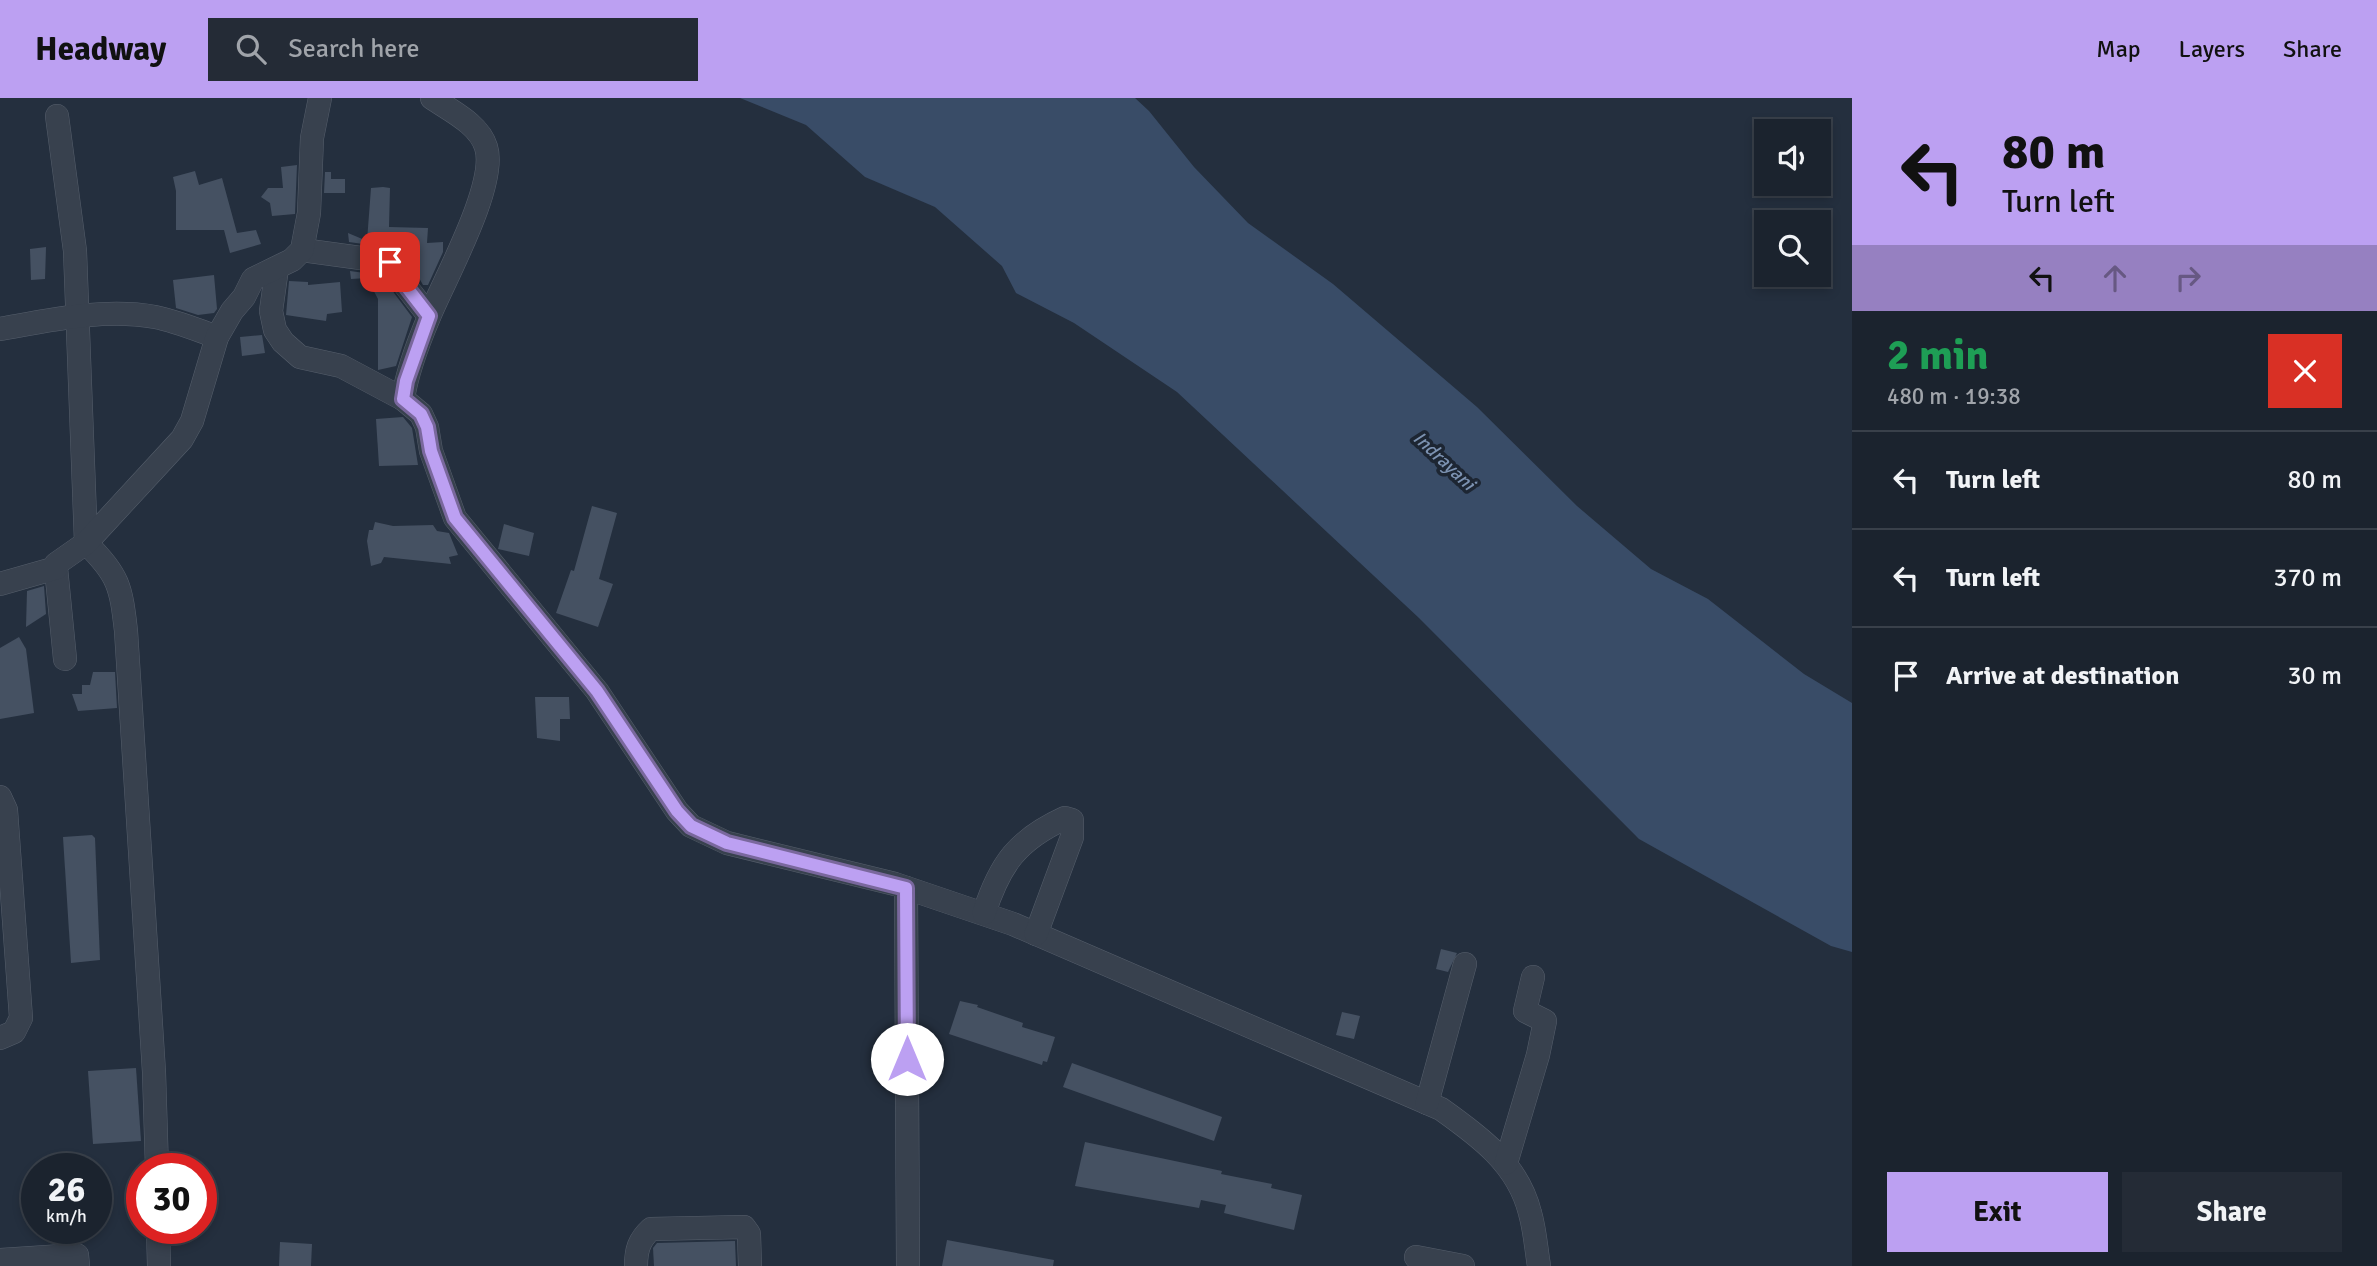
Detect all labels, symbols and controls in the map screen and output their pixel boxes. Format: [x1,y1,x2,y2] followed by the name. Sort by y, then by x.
[208,18,698,81] search box
[35,29,166,70] text: Headway
[232,30,270,68] icon: search
[288,33,419,65] text: Search here
[2096,34,2141,64] text: Map
[2179,34,2245,64] text: Layers
[2283,34,2342,64] text: Share
[1754,119,1831,287] map controls
[1754,119,1831,196] button: sound
[2002,122,2105,182] text: 80 m
[1887,126,1978,217] icon: left
[2002,182,2115,221] text: Turn left
[1754,210,1831,287] button: search
[360,232,420,292] pin
[371,243,409,281] icon: arrive
[2023,259,2061,297] icon: left
[2096,259,2134,297] icon: ahead
[2169,259,2207,297] icon: right
[1887,330,1988,381] text: 2 min
[2268,334,2342,408] button: close
[1887,382,2021,411] text: 480 m · 19:38
[1408,426,1481,497] water label: Indrayani
[1887,461,1925,499] icon: left
[1946,464,2040,496] text: Turn left
[2287,464,2342,496] text: 80 m
[1887,559,1925,597] icon: left
[1946,562,2040,594] text: Turn left
[2273,562,2342,594] text: 370 m
[1887,657,1925,695] icon: arrive
[1946,660,2179,692] text: Arrive at destination
[2287,660,2342,692] text: 30 m
[870,1022,944,1096] position arrow
[126,1153,217,1244] speed limit sign: 30
[48,1168,85,1211] text: 26
[1887,1172,2108,1252] button: Exit
[2122,1172,2342,1252] button: Share
[46,1205,87,1227] text: km/h

